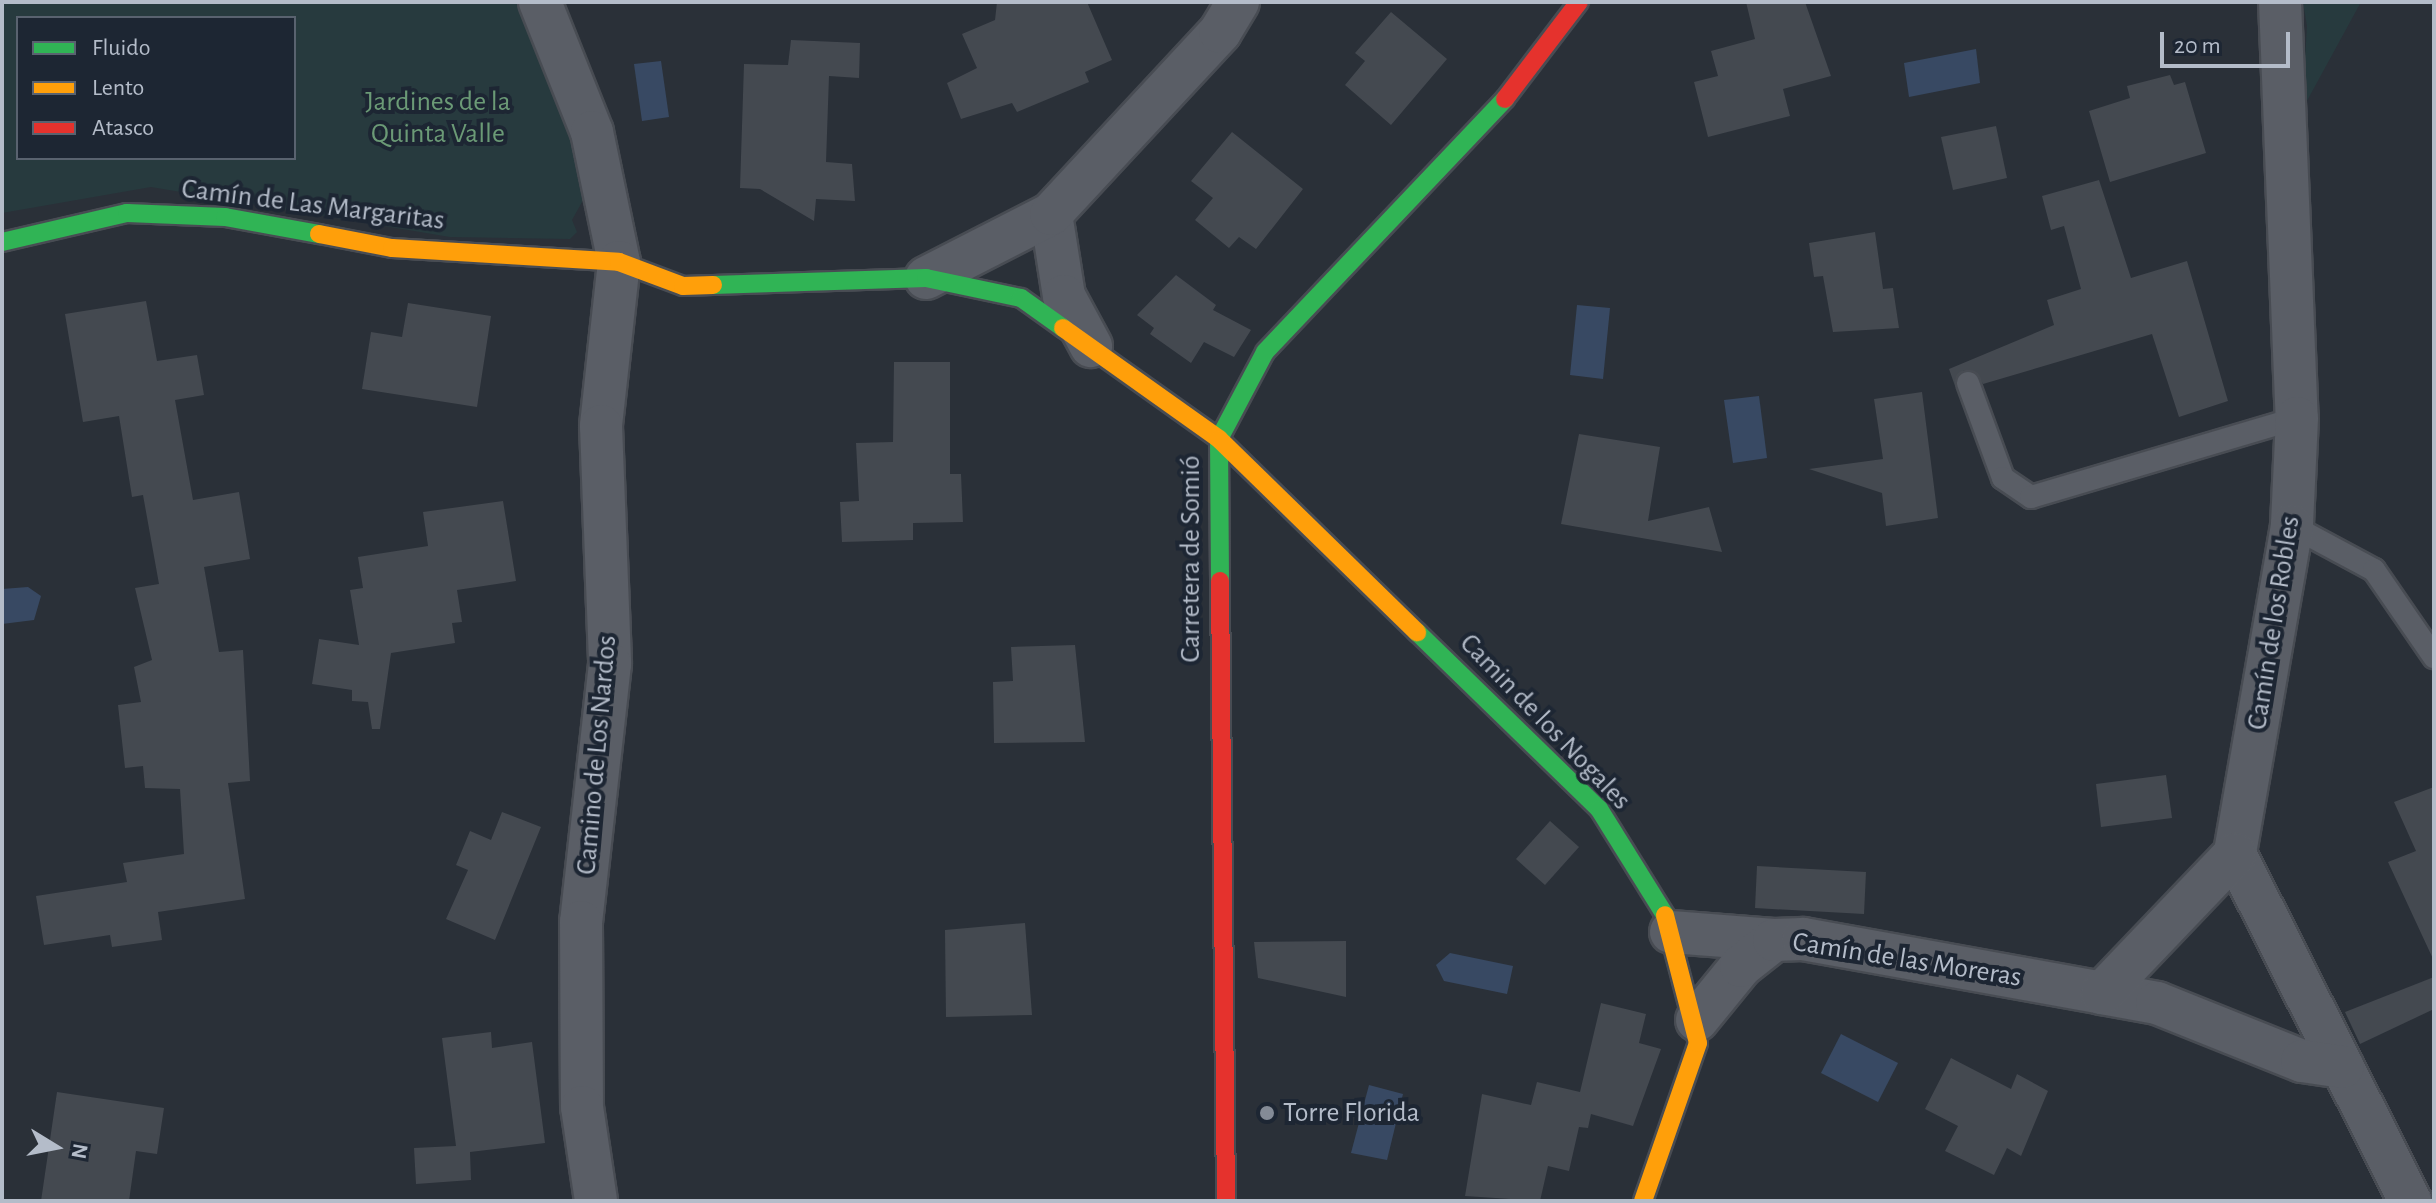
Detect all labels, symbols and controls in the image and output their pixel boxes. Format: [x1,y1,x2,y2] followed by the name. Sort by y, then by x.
[16,16,296,160] legend
[2164,16,2294,66] scale bar
[2174,34,2221,58] text: 20 m
[92,36,151,60] text: Fluido
[92,76,144,100] text: Lento
[365,85,511,151] park label: Jardines de la Quinta Valle
[92,116,154,140] text: Atasco
[180,172,446,238] street label: Camín de Las Margaritas
[1174,455,1208,663] street label: Carretera de Somió
[2241,514,2307,732] street label: Camín de los Robles
[1452,627,1638,817] street label: Camin de los Nogales
[570,634,624,876] street label: Camino de Los Nardos
[1790,925,2024,995] street label: Camín de las Moreras
[1283,1096,1420,1130] place label: Torre Florida
[1258,1104,1276,1122] marker: Torre Florida
[16,1107,96,1187] north arrow
[67,1142,92,1161] text: N

